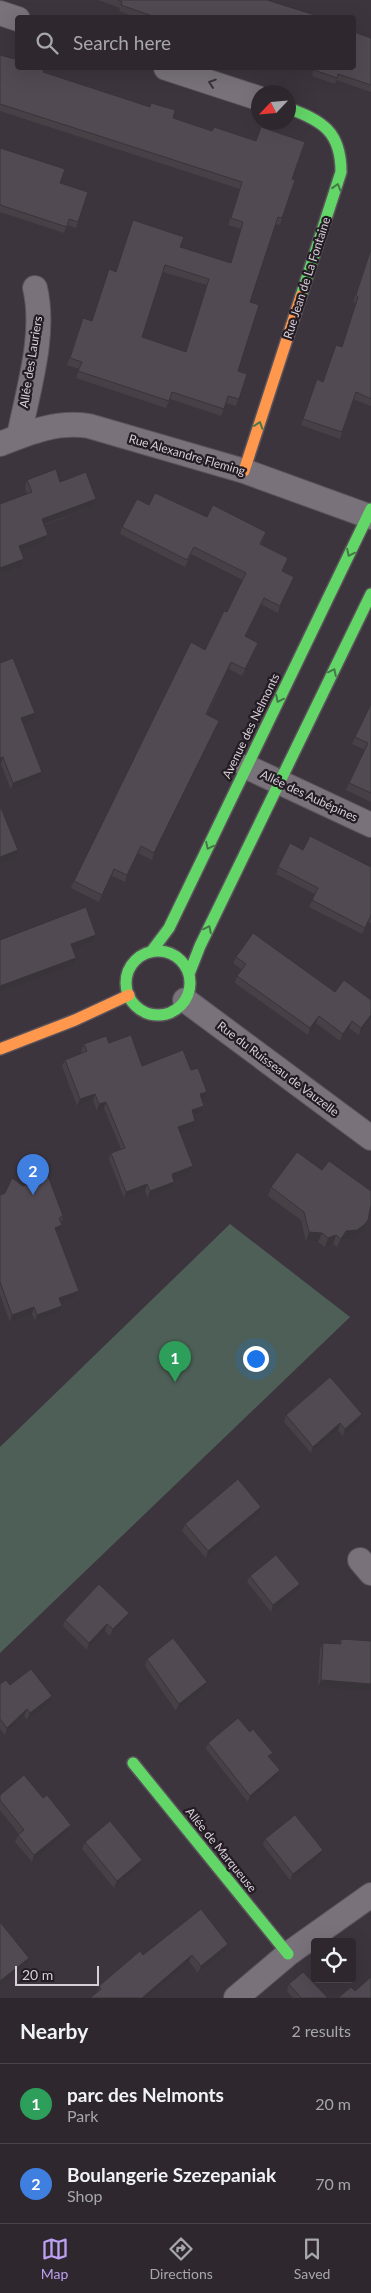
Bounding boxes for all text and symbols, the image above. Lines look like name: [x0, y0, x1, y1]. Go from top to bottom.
search box: [15, 15, 356, 70]
icon: search: [33, 29, 61, 57]
text: Search here: [73, 31, 171, 54]
one-way arrow: [209, 79, 217, 89]
north arrow: [251, 85, 296, 130]
one-way arrow: [331, 183, 341, 192]
street label: Rue Jean de La Fontaine: [280, 215, 333, 341]
street label: Allée des Lauriers: [16, 315, 45, 409]
one-way arrow: [253, 421, 263, 429]
street label: Rue Alexandre Fleming: [127, 431, 247, 478]
one-way arrow: [346, 548, 356, 557]
one-way arrow: [327, 669, 337, 678]
street label: Avenue des Nelmonts: [219, 671, 283, 781]
one-way arrow: [275, 694, 285, 703]
street label: Allée des Aubépines: [258, 766, 360, 825]
one-way arrow: [204, 841, 215, 850]
one-way arrow: [202, 925, 212, 934]
street label: Rue du Ruisseau de Vauzelle: [215, 1018, 342, 1119]
pin: 2: [17, 1154, 49, 1195]
pin: 1: [159, 1341, 191, 1382]
your location: [243, 1346, 269, 1372]
street label: Allée de Marqueuse: [183, 1804, 260, 1895]
map controls: [311, 1938, 356, 1983]
button: locate: [311, 1938, 356, 1983]
scale bar: [15, 1963, 99, 1986]
text: 20 m: [22, 1966, 53, 1983]
text: Nearby: [20, 2018, 88, 2043]
text: 2 results: [291, 2021, 351, 2040]
text: parc des Nelmonts: [67, 2083, 224, 2106]
text: 1: [31, 2094, 41, 2113]
text: 20 m: [315, 2094, 351, 2113]
text: Park: [67, 2106, 98, 2125]
text: Boulangerie Szezepaniak: [67, 2163, 276, 2186]
text: 2: [31, 2174, 41, 2193]
text: 70 m: [315, 2174, 351, 2193]
text: Shop: [67, 2186, 103, 2205]
tab: Map: [41, 2235, 69, 2282]
tab: Directions: [150, 2235, 213, 2282]
tab: Saved: [294, 2235, 330, 2282]

